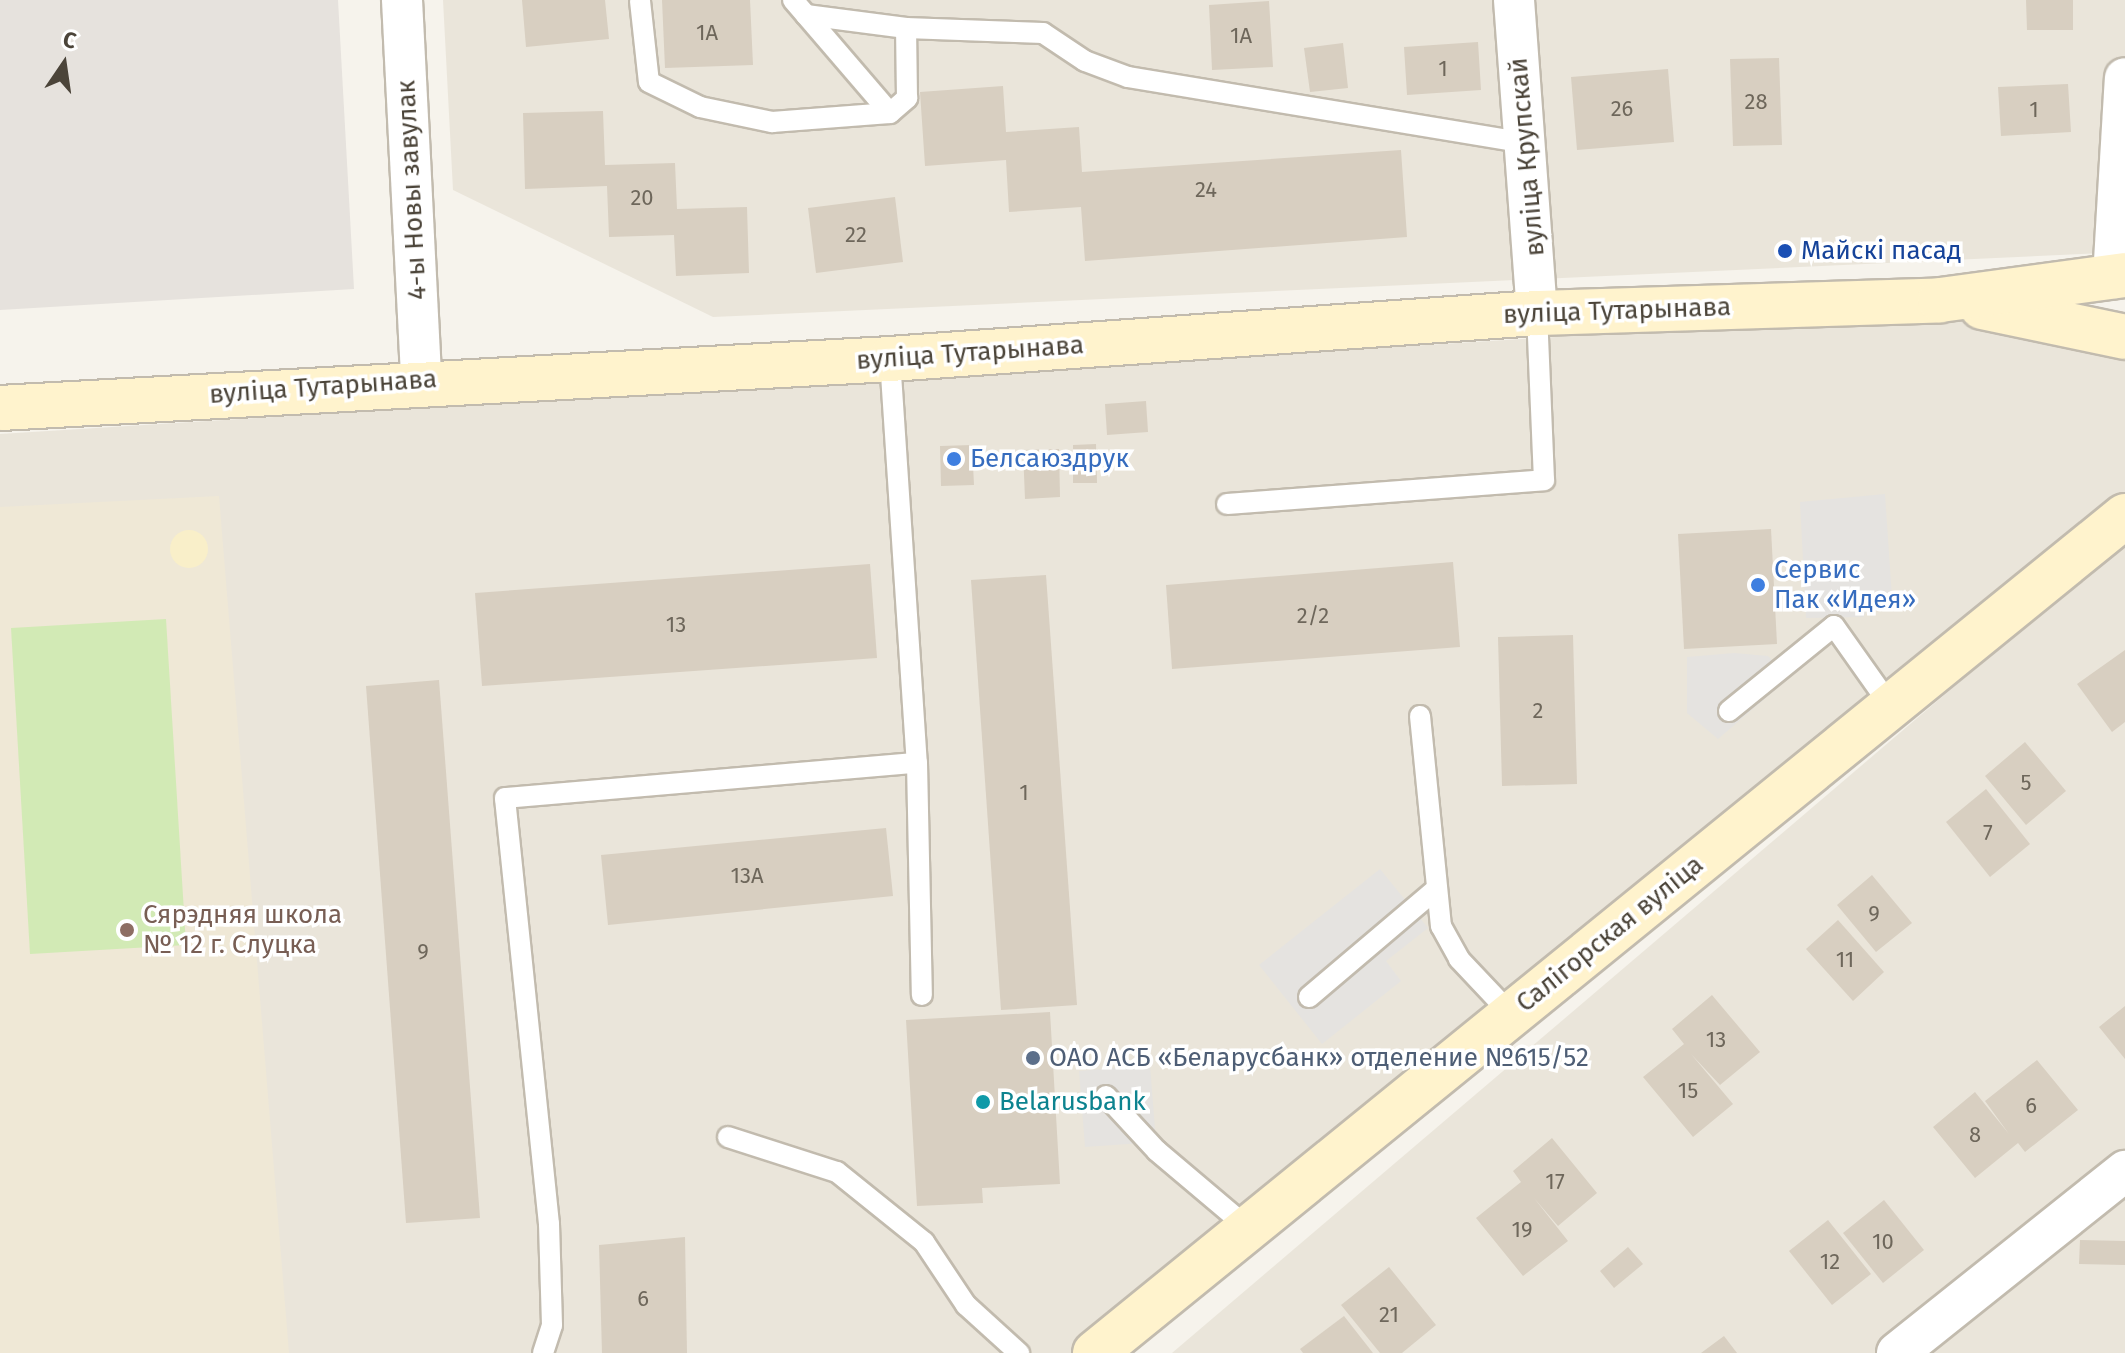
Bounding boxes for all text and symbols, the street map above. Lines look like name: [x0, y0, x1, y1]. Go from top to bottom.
house number: 1А: [696, 20, 718, 46]
house number: 1А: [1230, 23, 1252, 49]
north arrow: [24, 24, 104, 104]
text: С: [60, 26, 79, 55]
house number: 1: [1438, 56, 1448, 82]
street label: вуліца Крупскай: [1503, 56, 1551, 258]
street label: 4-ы Новы завулак: [391, 79, 433, 301]
house number: 28: [1744, 89, 1768, 115]
house number: 26: [1611, 96, 1633, 122]
house number: 1: [2029, 97, 2039, 123]
house number: 24: [1195, 177, 1217, 203]
house number: 20: [630, 185, 654, 211]
house number: 22: [845, 222, 867, 248]
place label: Майскі пасад: [1801, 235, 1961, 267]
marker: Майскі пасад: [1776, 242, 1794, 260]
street label: вуліца Тутарынава: [1503, 291, 1731, 331]
street label: вуліца Тутарынава: [855, 329, 1085, 377]
street label: вуліца Тутарынава: [208, 363, 438, 411]
place label: Белсаюздрук: [970, 443, 1129, 475]
marker: Белсаюздрук: [945, 450, 963, 468]
place label: Сервис Пак «Идея»: [1774, 554, 1916, 616]
marker: Сервис Пак «Идея»: [1749, 576, 1767, 594]
house number: 2/2: [1297, 603, 1329, 629]
house number: 13: [666, 612, 686, 638]
house number: 2: [1533, 698, 1543, 724]
house number: 5: [2020, 770, 2032, 796]
house number: 1: [1019, 780, 1029, 806]
house number: 7: [1983, 820, 1993, 846]
street label: Салігорская вуліца: [1510, 849, 1710, 1019]
house number: 13А: [730, 863, 764, 889]
place label: Сярэдняя школа № 12 г. Слуцка: [143, 899, 342, 960]
house number: 9: [1868, 901, 1880, 927]
marker: Сярэдняя школа № 12 г. Слуцка: [118, 921, 136, 939]
house number: 9: [417, 939, 429, 965]
house number: 11: [1836, 947, 1854, 973]
house number: 13: [1706, 1027, 1726, 1053]
place label: ОАО АСБ «Беларусбанк» отделение №615/52: [1049, 1042, 1589, 1074]
marker: ОАО АСБ «Беларусбанк» отделение №615/52: [1024, 1049, 1042, 1067]
house number: 15: [1678, 1078, 1698, 1104]
place label: Belarusbank: [999, 1086, 1146, 1118]
marker: Belarusbank: [974, 1093, 992, 1111]
house number: 6: [2025, 1093, 2037, 1119]
house number: 8: [1969, 1122, 1981, 1148]
house number: 17: [1545, 1169, 1565, 1195]
house number: 19: [1511, 1217, 1533, 1243]
house number: 10: [1872, 1229, 1894, 1255]
house number: 12: [1820, 1249, 1840, 1275]
house number: 6: [637, 1286, 649, 1312]
house number: 21: [1379, 1302, 1399, 1328]

